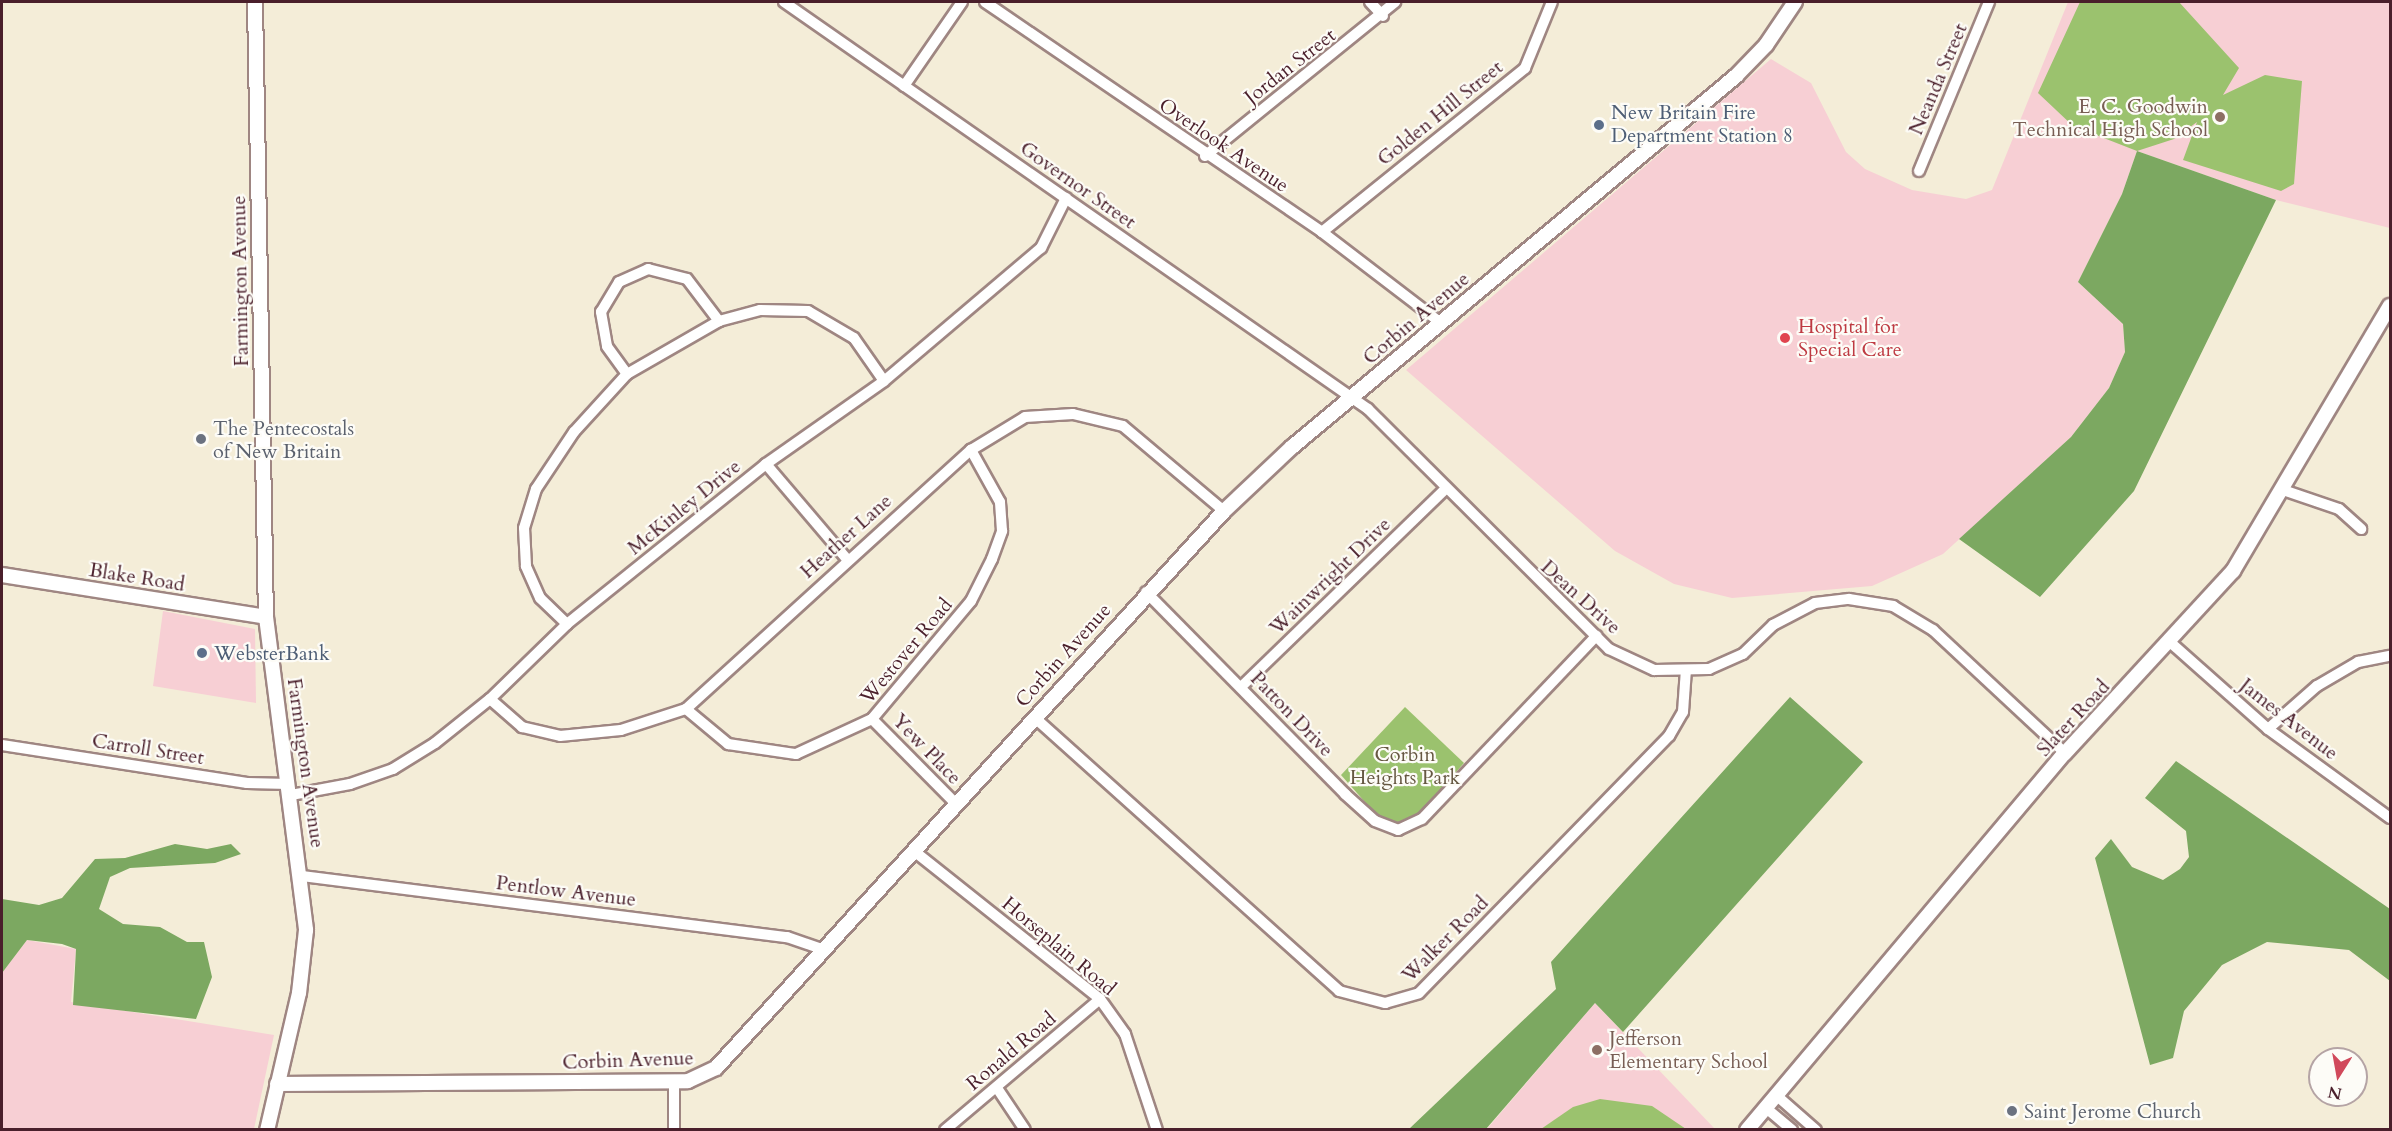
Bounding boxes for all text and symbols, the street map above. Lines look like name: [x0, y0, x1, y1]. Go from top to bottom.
street label: Neanda Street: [1904, 20, 1972, 138]
street label: Jordan Street: [1240, 23, 1340, 109]
street label: Golden Hill Street: [1373, 55, 1507, 171]
street label: Overlook Avenue: [1155, 93, 1293, 197]
place label: E. C. Goodwin Technical High School: [2012, 94, 2208, 141]
place label: New Britain Fire Department Station 8: [1611, 101, 1793, 148]
marker: E. C. Goodwin Technical High School: [2213, 110, 2227, 124]
marker: New Britain Fire Department Station 8: [1592, 118, 1606, 132]
street label: Governor Street: [1015, 136, 1141, 234]
street label: Farmington Avenue: [227, 195, 253, 367]
street label: Corbin Avenue: [1358, 267, 1474, 369]
place label: Hospital for Special Care: [1798, 314, 1902, 361]
marker: Hospital for Special Care: [1776, 329, 1794, 347]
place label: The Pentecostals of New Britain: [213, 416, 354, 463]
marker: The Pentecostals of New Britain: [194, 432, 208, 446]
street label: McKinley Drive: [623, 454, 745, 560]
street label: Heather Lane: [795, 489, 897, 583]
street label: Wainwright Drive: [1265, 512, 1395, 640]
street label: Dean Drive: [1536, 555, 1626, 639]
street label: Blake Road: [87, 558, 187, 596]
street label: Westover Road: [855, 593, 957, 709]
street label: Corbin Avenue: [1010, 598, 1116, 712]
place label: WebsterBank: [214, 641, 330, 665]
marker: WebsterBank: [195, 646, 209, 660]
street label: Patton Drive: [1246, 666, 1338, 762]
street label: James Avenue: [2235, 673, 2343, 765]
street label: Slater Road: [2032, 675, 2114, 761]
street label: Farmington Avenue: [282, 677, 330, 849]
street label: Yew Place: [887, 709, 967, 789]
street label: Carroll Street: [90, 728, 206, 770]
park label: Corbin Heights Park: [1350, 743, 1460, 790]
street label: Pentlow Avenue: [495, 871, 637, 911]
street label: Horseplain Road: [997, 891, 1121, 1001]
street label: Walker Road: [1397, 891, 1493, 987]
street label: Ronald Road: [961, 1007, 1061, 1095]
place label: Jefferson Elementary School: [1609, 1026, 1768, 1073]
marker: Jefferson Elementary School: [1590, 1043, 1604, 1057]
street label: Corbin Avenue: [562, 1046, 694, 1074]
north arrow: [2308, 1047, 2368, 1107]
text: N: [2326, 1081, 2344, 1105]
place label: Saint Jerome Church: [2024, 1099, 2201, 1123]
marker: Saint Jerome Church: [2005, 1104, 2019, 1118]

